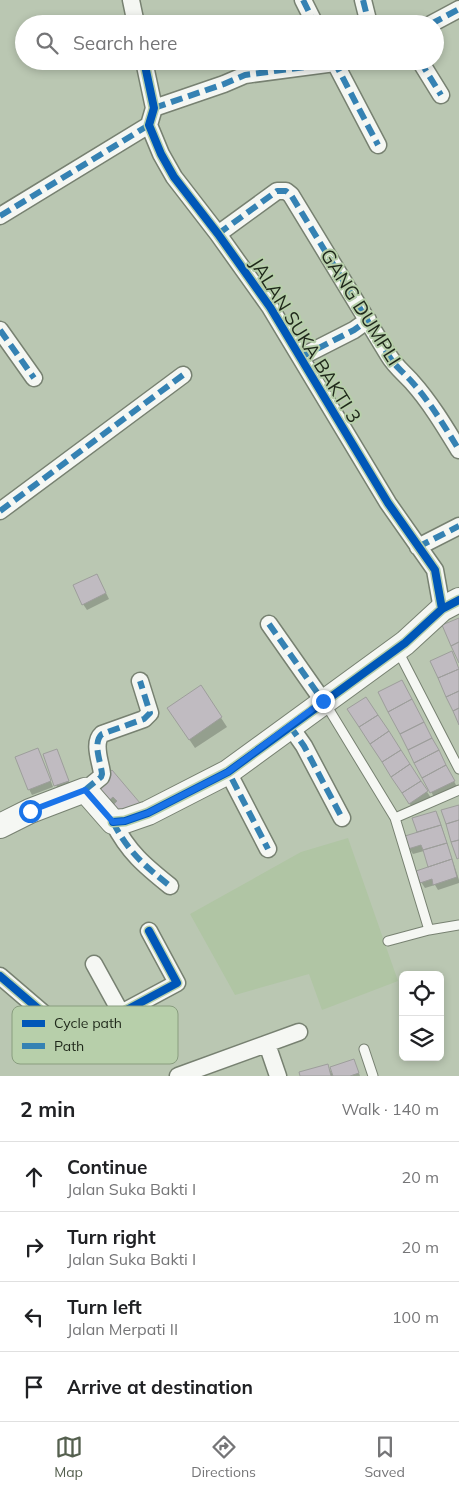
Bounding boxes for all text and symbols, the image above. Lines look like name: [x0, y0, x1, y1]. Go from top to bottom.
search box: [15, 15, 444, 70]
icon: search: [33, 29, 61, 57]
text: Search here: [73, 31, 177, 55]
street label: GANG DUMPLI: [316, 244, 406, 370]
street label: JALAN SUKA BAKTI 3: [245, 253, 367, 427]
route end: [312, 690, 335, 713]
route start: [19, 800, 42, 823]
map controls: [399, 971, 444, 1061]
button: locate: [399, 971, 444, 1016]
legend: [12, 1006, 178, 1064]
text: Cycle path: [54, 1014, 122, 1032]
button: layers: [399, 1016, 444, 1061]
text: Path: [54, 1037, 84, 1055]
text: 2 min: [20, 1096, 75, 1122]
text: Walk · 140 m: [341, 1099, 439, 1119]
text: Continue: [67, 1155, 147, 1179]
icon: ahead: [20, 1163, 48, 1191]
text: 20 m: [402, 1167, 439, 1187]
text: Jalan Suka Bakti I: [67, 1179, 196, 1199]
text: Turn right: [67, 1225, 156, 1249]
icon: right: [20, 1233, 48, 1261]
text: 20 m: [402, 1237, 439, 1257]
text: Jalan Suka Bakti I: [67, 1249, 196, 1269]
text: Turn left: [67, 1295, 142, 1319]
icon: left: [20, 1303, 48, 1331]
text: 100 m: [392, 1307, 439, 1327]
text: Jalan Merpati II: [67, 1319, 178, 1339]
icon: arrive: [20, 1373, 48, 1401]
text: Arrive at destination: [67, 1375, 253, 1399]
tab: Map: [54, 1433, 83, 1481]
tab: Directions: [191, 1433, 256, 1481]
tab: Saved: [364, 1433, 405, 1481]

